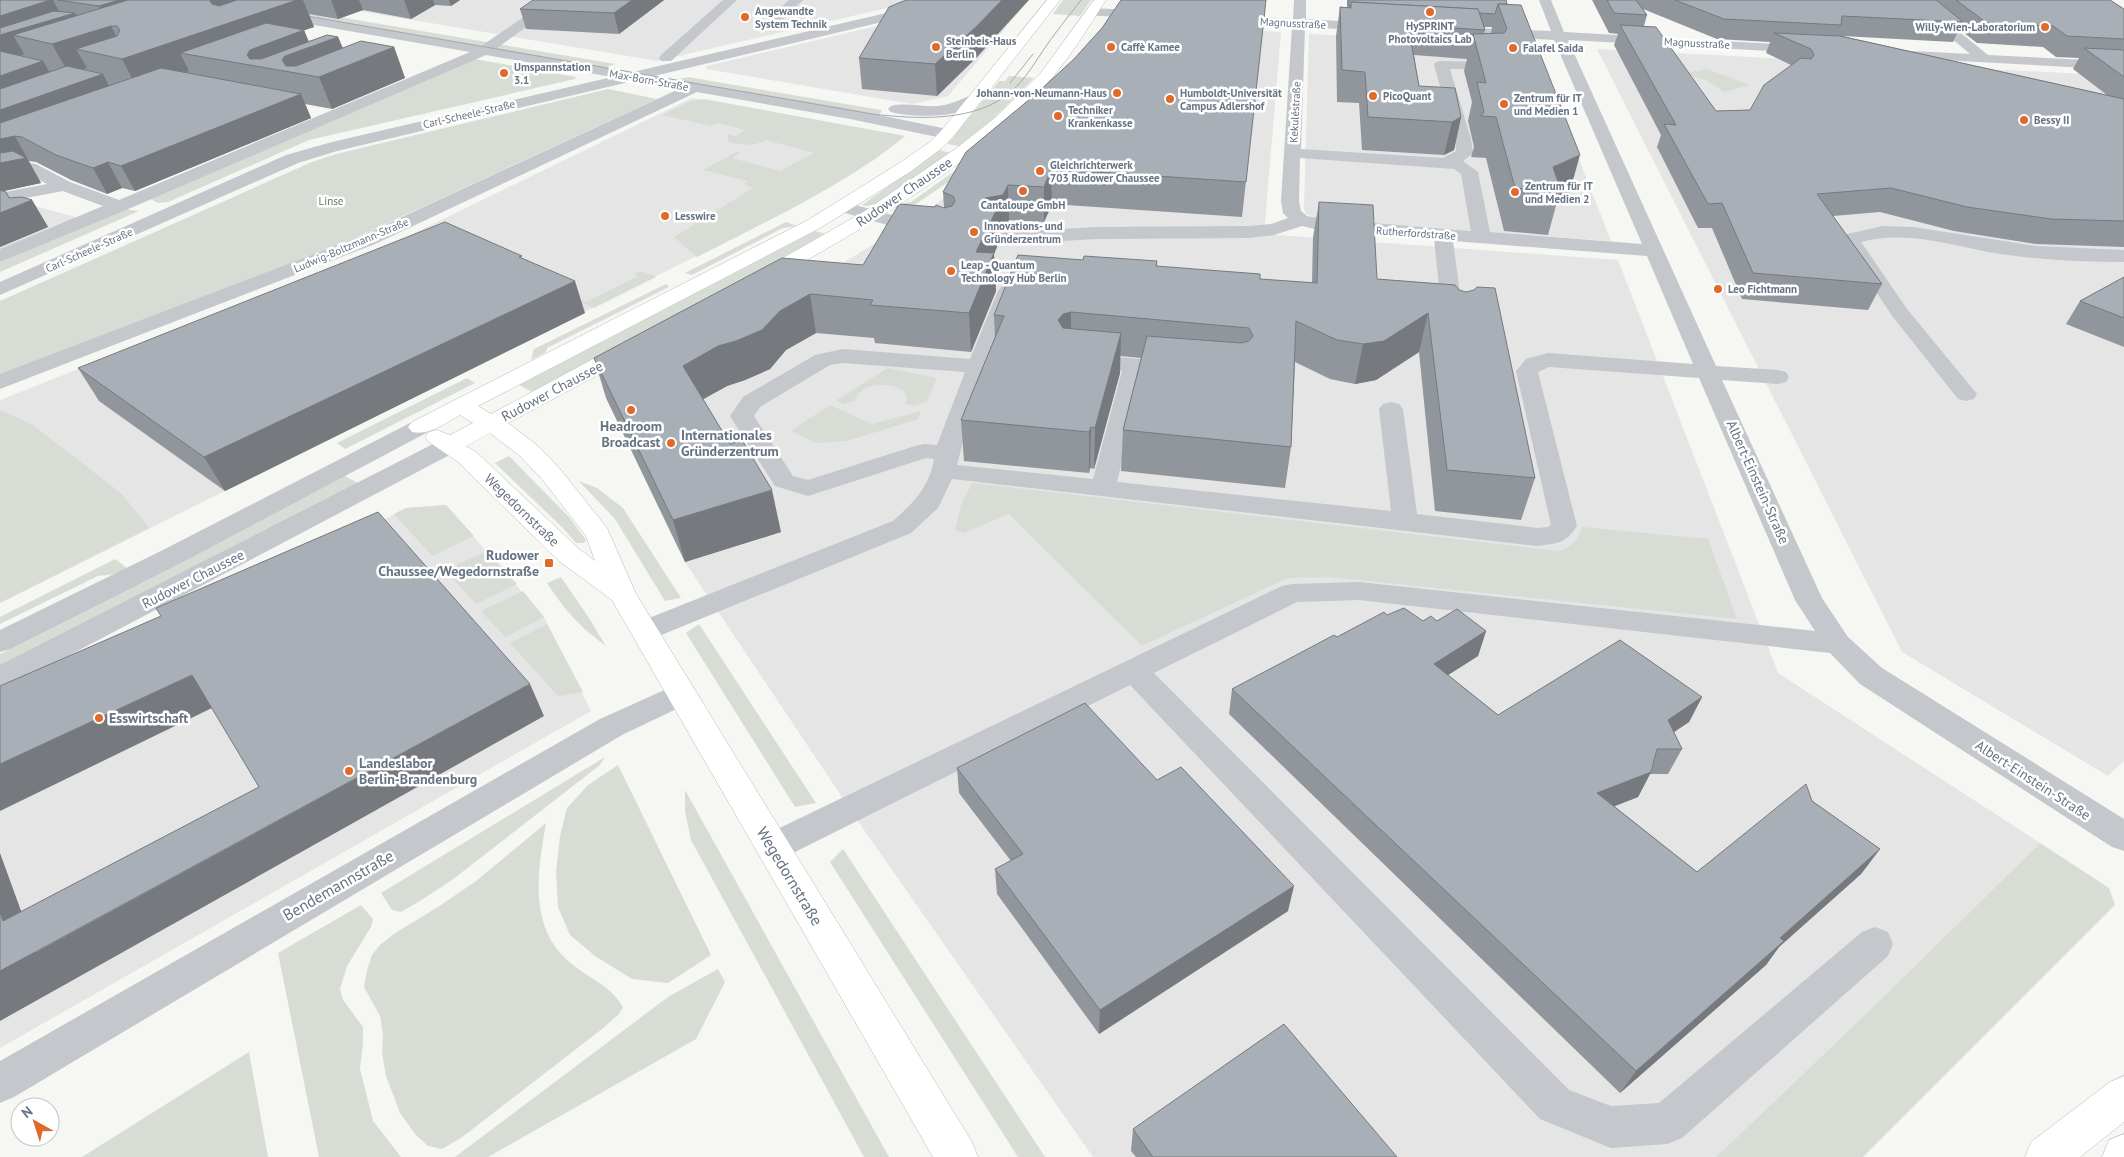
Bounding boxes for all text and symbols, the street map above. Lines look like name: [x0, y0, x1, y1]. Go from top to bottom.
place label: Angewandte System Technik: [755, 4, 827, 31]
marker: HySPRINT Photovoltaics Lab: [1424, 6, 1436, 18]
marker: Angewandte System Technik: [739, 11, 751, 23]
street label: Magnusstraße: [1260, 14, 1327, 32]
place label: HySPRINT Photovoltaics Lab: [1388, 19, 1472, 46]
place label: Willy-Wien-Laboratorium: [1916, 20, 2035, 34]
marker: Willy-Wien-Laboratorium: [2039, 21, 2051, 33]
place label: Steinbeis-Haus Berlin: [946, 34, 1017, 61]
street label: Magnusstraße: [1664, 34, 1731, 52]
place label: Caffè Kamee: [1121, 40, 1180, 54]
marker: Steinbeis-Haus Berlin: [930, 41, 942, 53]
marker: Caffè Kamee: [1105, 41, 1117, 53]
place label: Falafel Saida: [1523, 41, 1583, 55]
marker: Falafel Saida: [1507, 42, 1519, 54]
place label: Umspannstation 3.1: [514, 60, 590, 87]
street label: Max-Born-Straße: [608, 66, 690, 94]
marker: Umspannstation 3.1: [498, 67, 510, 79]
street label: Kekuléstraße: [1286, 81, 1304, 143]
place label: Johann-von-Neumann-Haus: [976, 86, 1107, 100]
place label: Humboldt-Universität Campus Adlershof: [1180, 86, 1282, 113]
marker: Johann-von-Neumann-Haus: [1111, 87, 1123, 99]
place label: PicoQuant: [1383, 89, 1431, 103]
marker: PicoQuant: [1367, 90, 1379, 102]
place label: Zentrum für IT und Medien 1: [1514, 91, 1583, 118]
marker: Humboldt-Universität Campus Adlershof: [1164, 93, 1176, 105]
street label: Carl-Scheele-Straße: [422, 97, 517, 131]
marker: Zentrum für IT und Medien 1: [1498, 98, 1510, 110]
place label: Techniker Krankenkasse: [1068, 103, 1133, 130]
marker: Techniker Krankenkasse: [1052, 110, 1064, 122]
place label: Bessy II: [2034, 113, 2069, 127]
marker: Bessy II: [2018, 114, 2030, 126]
street label: Rudower Chaussee: [852, 153, 956, 231]
place label: Gleichrichterwerk 703 Rudower Chaussee: [1050, 158, 1160, 185]
marker: Gleichrichterwerk 703 Rudower Chaussee: [1034, 165, 1046, 177]
place label: Zentrum für IT und Medien 2: [1525, 179, 1594, 206]
marker: Cantaloupe GmbH: [1017, 185, 1029, 197]
marker: Zentrum für IT und Medien 2: [1509, 186, 1521, 198]
park label: Linse: [319, 194, 344, 208]
place label: Cantaloupe GmbH: [981, 198, 1065, 212]
place label: Lesswire: [675, 209, 716, 223]
marker: Lesswire: [659, 210, 671, 222]
street label: Ludwig-Boltzmann-Straße: [291, 214, 411, 276]
place label: Innovations- und Gründerzentrum: [984, 219, 1063, 246]
street label: Rutherfordstraße: [1376, 223, 1457, 243]
street label: Carl-Scheele-Straße: [43, 224, 135, 276]
marker: Innovations- und Gründerzentrum: [968, 226, 980, 238]
place label: Leap - Quantum Technology Hub Berlin: [961, 258, 1067, 285]
marker: Leap - Quantum Technology Hub Berlin: [945, 265, 957, 277]
place label: Leo Fichtmann: [1728, 282, 1797, 296]
marker: Leo Fichtmann: [1712, 283, 1724, 295]
street label: Rudower Chaussee: [498, 357, 606, 425]
marker: Headroom Broadcast: [625, 404, 637, 416]
place label: Headroom Broadcast: [600, 417, 662, 451]
street label: Albert-Einstein-Straße: [1723, 417, 1793, 547]
place label: Internationales Gründerzentrum: [681, 426, 779, 460]
marker: Internationales Gründerzentrum: [665, 437, 677, 449]
street label: Wegedornstraße: [481, 470, 563, 550]
street label: Rudower Chaussee: [139, 545, 247, 613]
place label: Rudower Chaussee/Wegedornstraße: [378, 546, 539, 580]
marker: Rudower Chaussee/Wegedornstraße: [543, 557, 555, 569]
place label: Esswirtschaft: [109, 709, 188, 727]
marker: Esswirtschaft: [93, 712, 105, 724]
street label: Albert-Einstein-Straße: [1972, 736, 2094, 824]
place label: Landeslabor Berlin-Brandenburg: [359, 754, 477, 788]
marker: Landeslabor Berlin-Brandenburg: [343, 765, 355, 777]
street label: Wegedornstraße: [753, 823, 827, 929]
street label: Bendemannstraße: [279, 845, 397, 925]
north arrow: [10, 1097, 60, 1147]
text: N: [18, 1102, 36, 1122]

